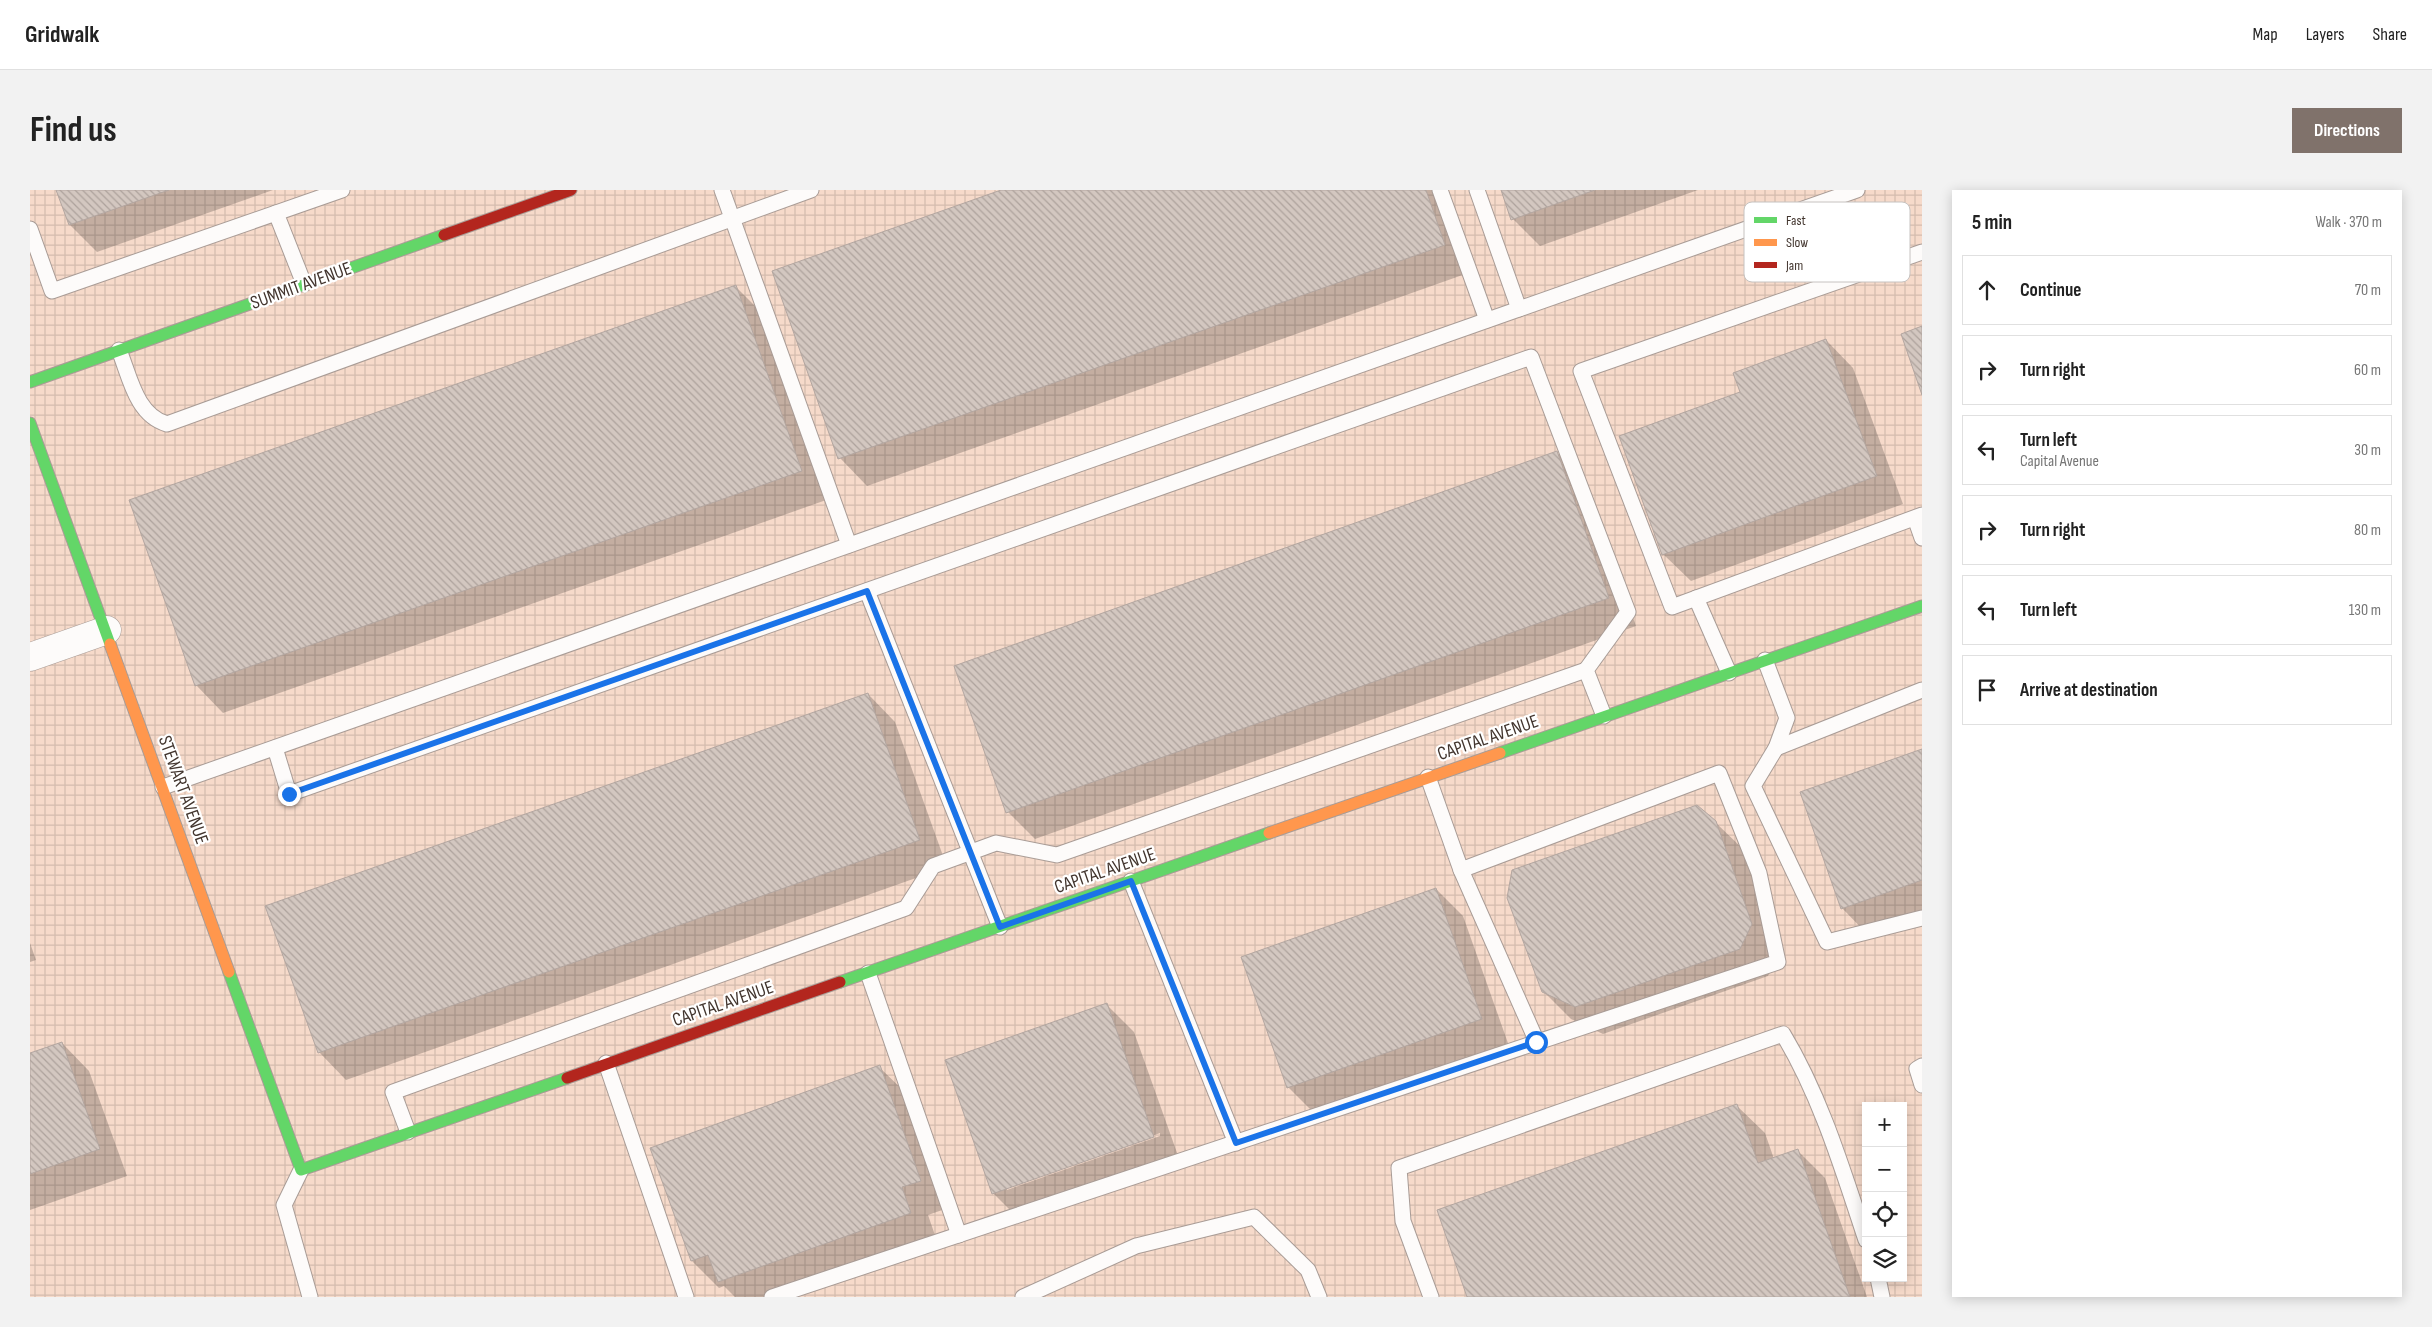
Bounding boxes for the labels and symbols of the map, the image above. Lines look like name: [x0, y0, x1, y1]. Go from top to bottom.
legend: [1744, 202, 1910, 282]
text: Fast: [1786, 212, 1806, 229]
text: Slow: [1786, 234, 1808, 251]
street label: SUMMIT AVENUE: [247, 257, 355, 315]
text: Jam: [1785, 257, 1803, 274]
street label: CAPITAL AVENUE: [1435, 710, 1541, 766]
street label: STEWART AVENUE: [153, 733, 213, 847]
route end: [278, 783, 301, 806]
street label: CAPITAL AVENUE: [1052, 843, 1158, 899]
street label: CAPITAL AVENUE: [670, 976, 776, 1032]
route start: [1525, 1031, 1548, 1054]

